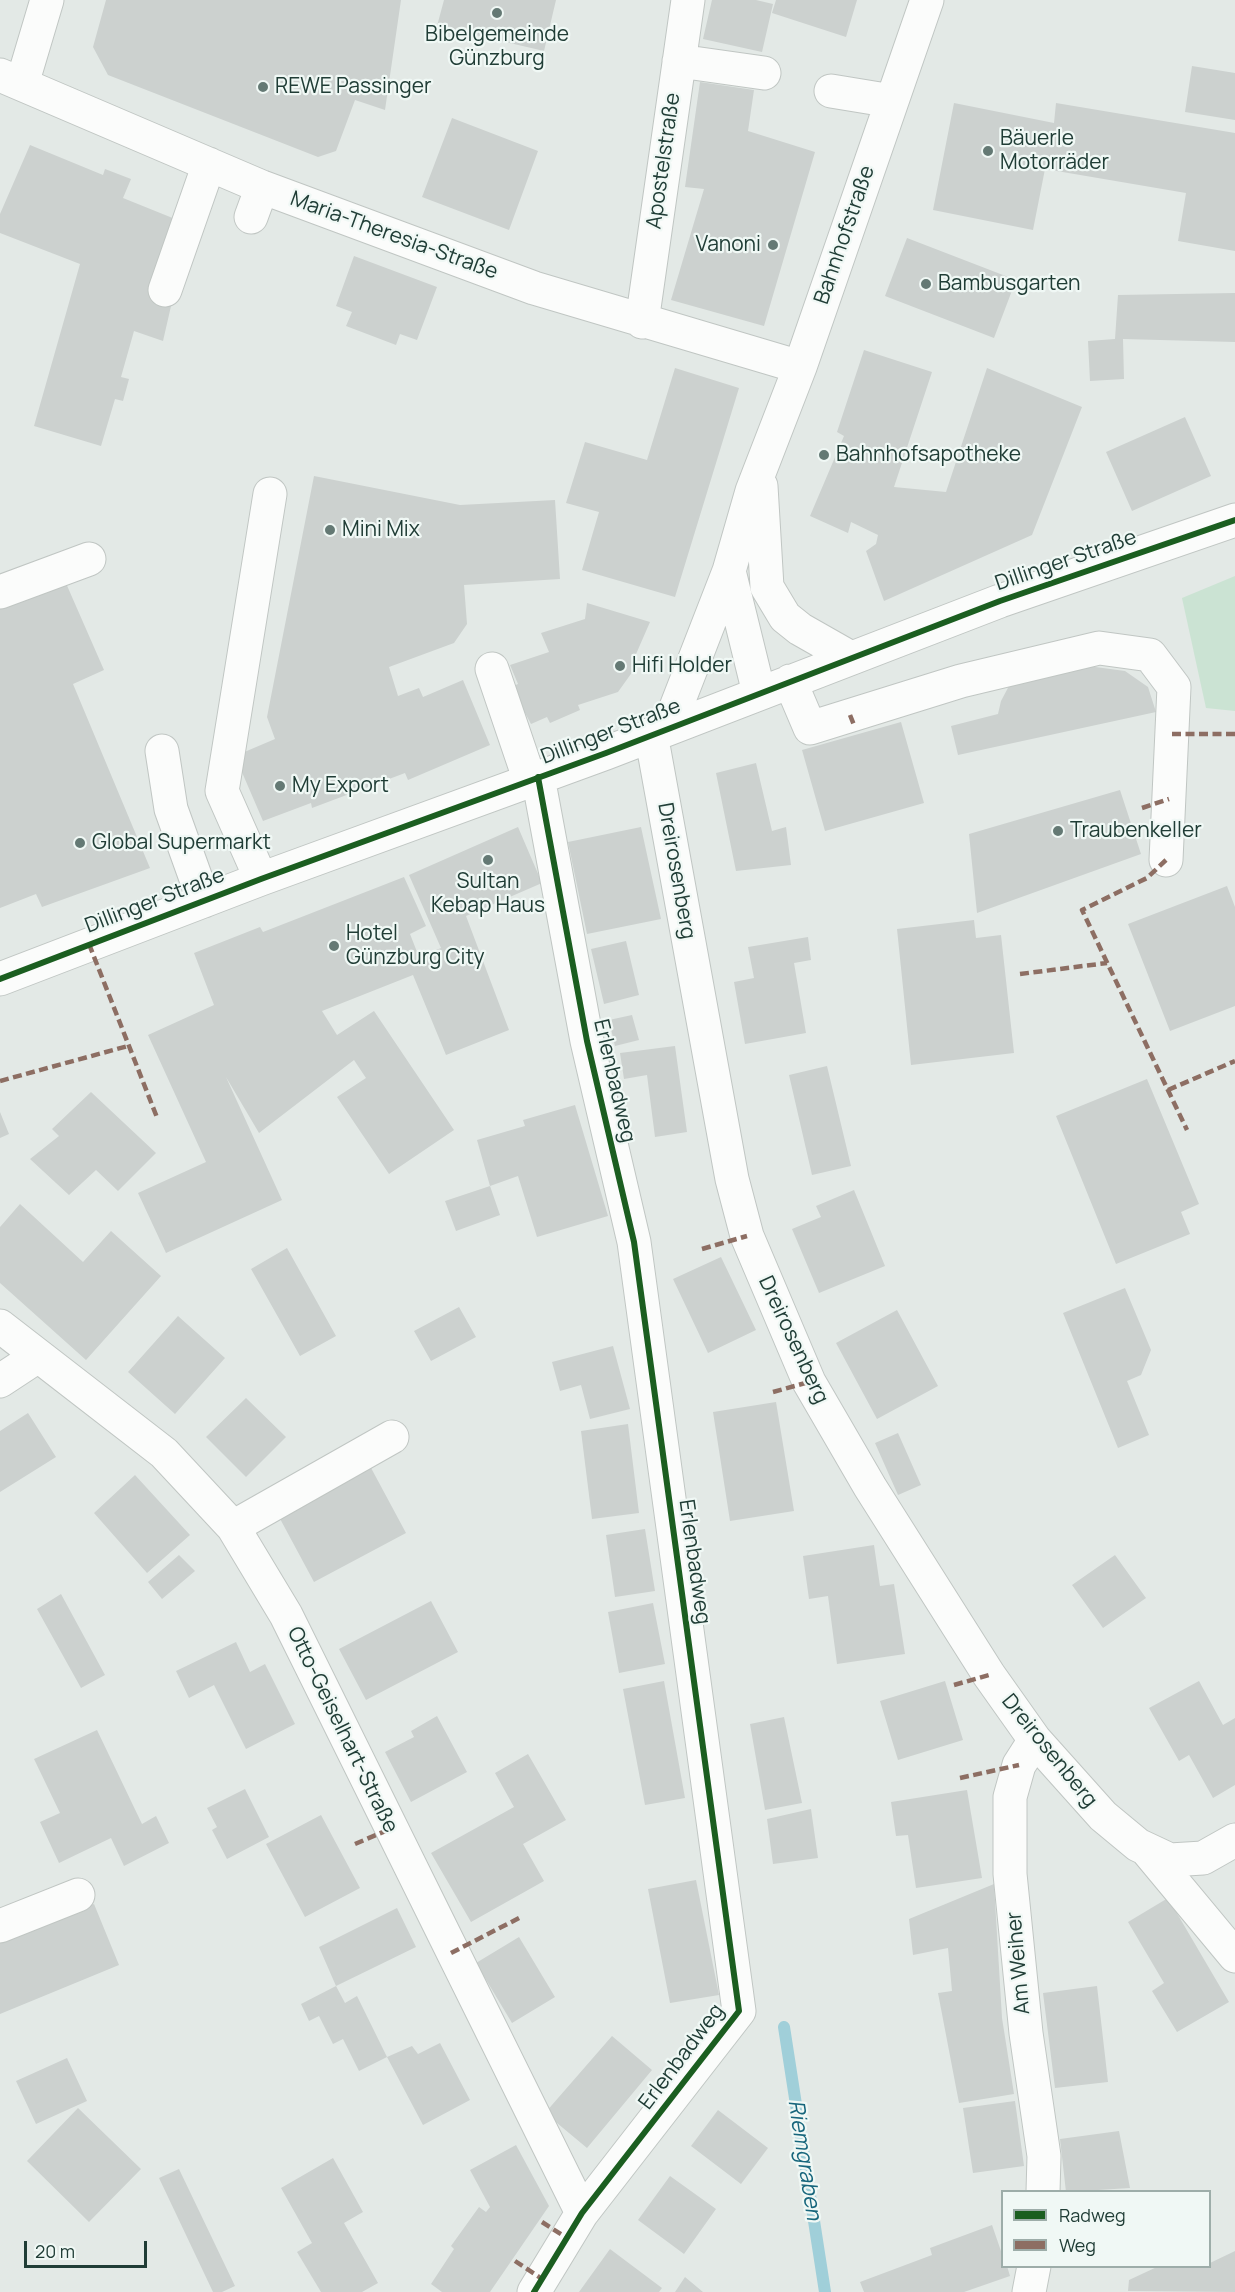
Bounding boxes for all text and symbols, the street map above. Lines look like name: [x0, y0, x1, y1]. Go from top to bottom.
marker: Bibelgemeinde Günzburg: [490, 6, 504, 20]
place label: Bibelgemeinde Günzburg: [425, 22, 569, 72]
place label: REWE Passinger: [275, 74, 432, 100]
marker: REWE Passinger: [256, 80, 270, 94]
street label: Apostelstraße: [642, 91, 686, 231]
place label: Bäuerle Motorräder: [1000, 126, 1109, 176]
marker: Bäuerle Motorräder: [981, 144, 995, 158]
street label: Bahnhofstraße: [809, 162, 881, 308]
street label: Maria-Theresia-Straße: [287, 187, 501, 285]
place label: Vanoni: [695, 232, 761, 258]
marker: Vanoni: [766, 238, 780, 252]
place label: Bambusgarten: [938, 271, 1080, 297]
marker: Bambusgarten: [919, 277, 933, 291]
place label: Bahnhofsapotheke: [836, 442, 1021, 468]
marker: Bahnhofsapotheke: [817, 448, 831, 462]
place label: Mini Mix: [342, 517, 420, 543]
marker: Mini Mix: [323, 523, 337, 537]
street label: Dillinger Straße: [992, 525, 1140, 597]
place label: Hifi Holder: [632, 653, 732, 679]
marker: Hifi Holder: [613, 659, 627, 673]
street label: Dillinger Straße: [538, 694, 684, 770]
place label: My Export: [292, 773, 389, 799]
marker: My Export: [273, 779, 287, 793]
street label: Dreirosenberg: [652, 801, 700, 941]
place label: Traubenkeller: [1070, 818, 1202, 844]
marker: Traubenkeller: [1051, 824, 1065, 838]
place label: Global Supermarkt: [92, 830, 271, 856]
marker: Global Supermarkt: [73, 836, 87, 850]
marker: Sultan Kebap Haus: [481, 853, 495, 867]
street label: Dillinger Straße: [82, 863, 228, 939]
place label: Sultan Kebap Haus: [431, 869, 545, 919]
place label: Hotel Günzburg City: [346, 921, 485, 971]
marker: Hotel Günzburg City: [327, 939, 341, 953]
street label: Erlenbadweg: [588, 1017, 640, 1145]
street label: Dreirosenberg: [752, 1272, 834, 1408]
street label: Erlenbadweg: [673, 1498, 715, 1626]
street label: Otto-Geiselhart-Straße: [281, 1623, 403, 1837]
street label: Dreirosenberg: [996, 1689, 1102, 1813]
street label: Am Weiher: [1002, 1911, 1036, 2015]
street label: Erlenbadweg: [634, 1999, 730, 2115]
water label: Riemgraben: [781, 2098, 827, 2222]
legend: [1001, 2190, 1211, 2268]
text: Radweg: [1059, 2203, 1126, 2227]
scale bar: [27, 2229, 150, 2267]
text: Weg: [1059, 2233, 1096, 2257]
text: 20 m: [35, 2239, 75, 2263]

